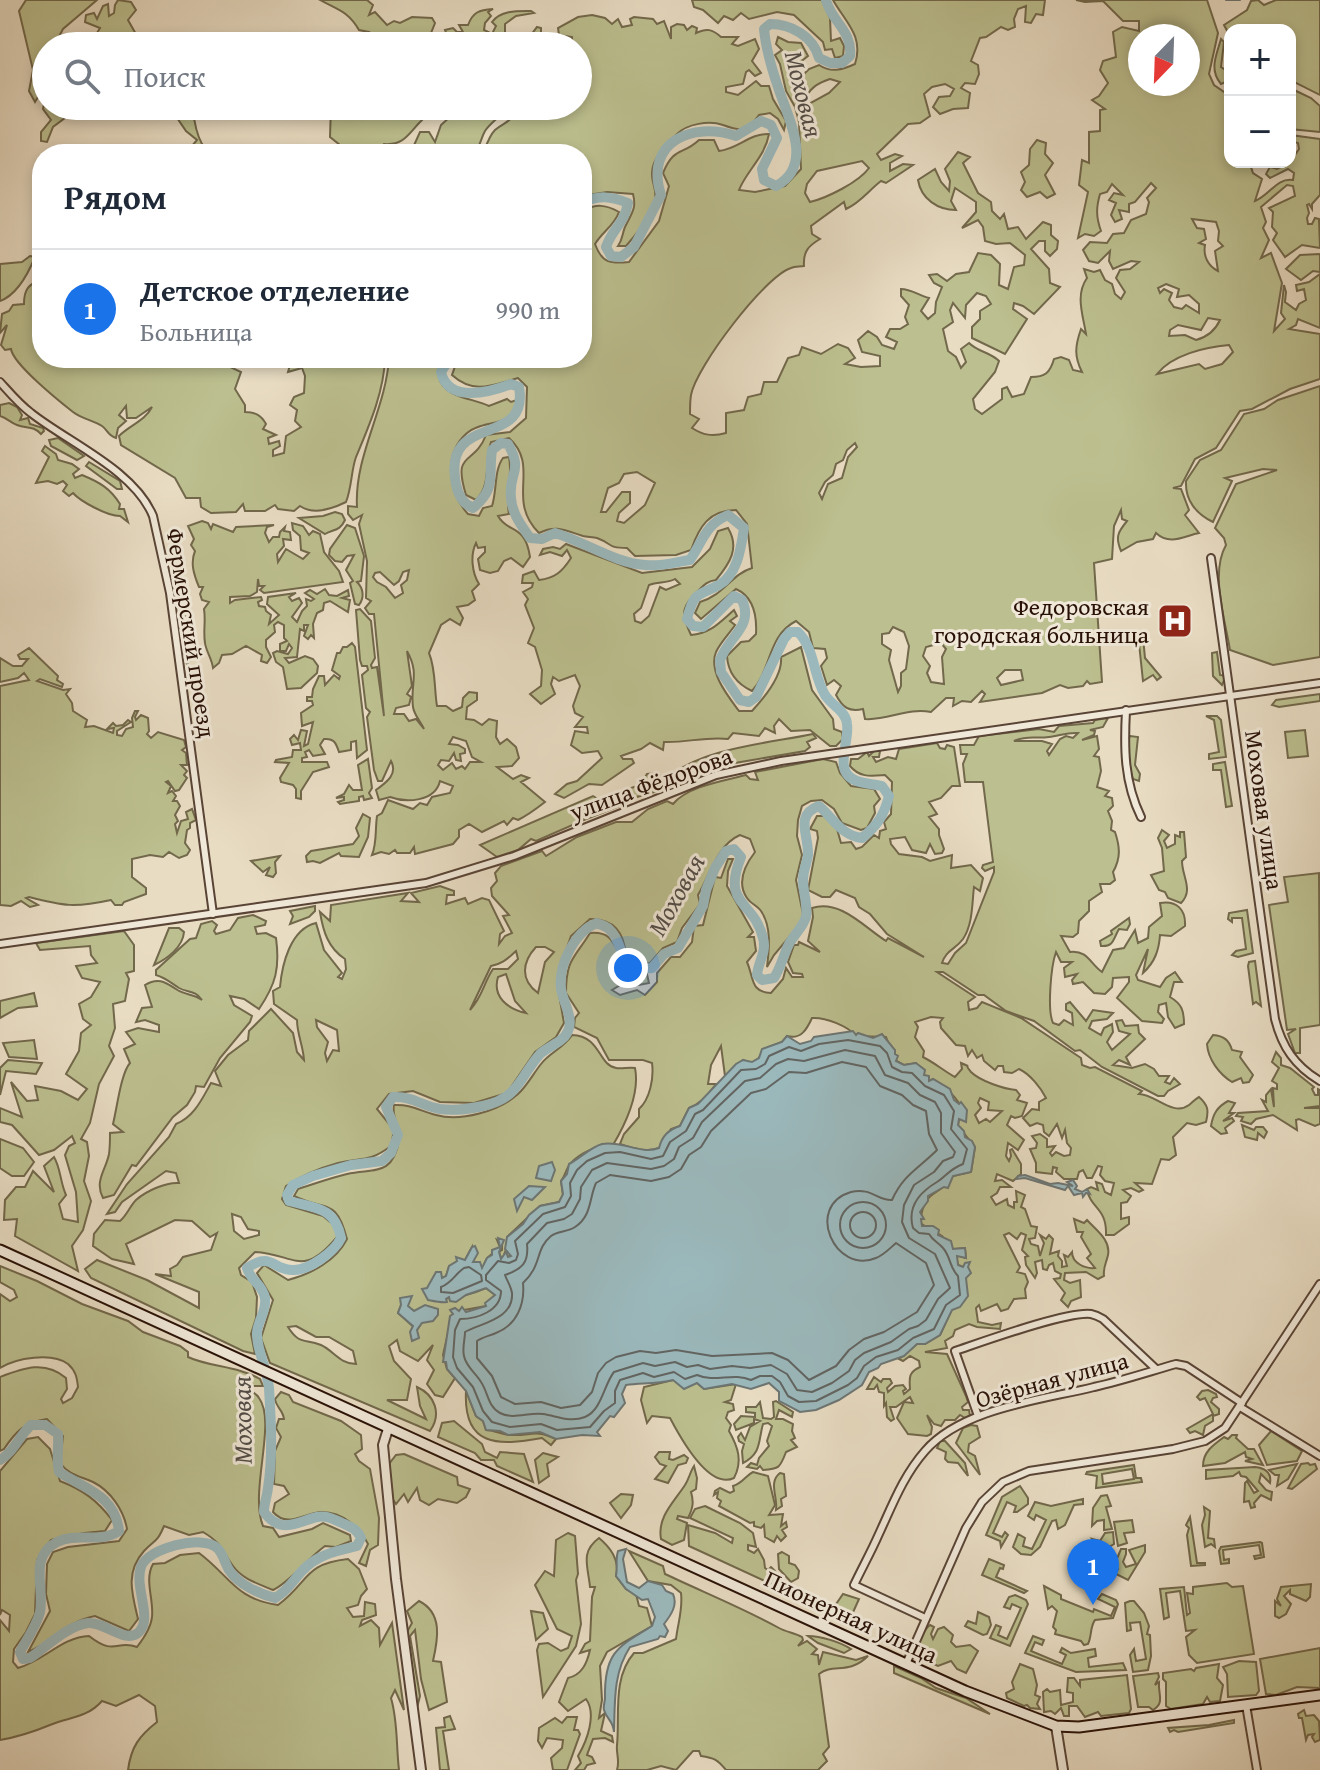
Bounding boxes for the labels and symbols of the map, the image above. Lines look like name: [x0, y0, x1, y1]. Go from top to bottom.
north arrow: [1128, 24, 1200, 96]
water label: Моховая: [775, 46, 834, 142]
street label: Фермерский проезд: [158, 526, 225, 740]
place label: Федоровская городская больница: [934, 589, 1150, 652]
hospital icon: Федоровская городская больница: [1156, 602, 1194, 640]
street label: Моховая улица: [1236, 728, 1293, 893]
street label: улица Фёдорова: [564, 738, 737, 829]
water label: Моховая: [637, 846, 714, 943]
your location: [608, 948, 648, 988]
street label: Озёрная улица: [972, 1342, 1133, 1417]
water label: Моховая: [221, 1375, 262, 1465]
pin: 1: [1067, 1539, 1119, 1605]
street label: Пионерная улица: [759, 1561, 944, 1672]

